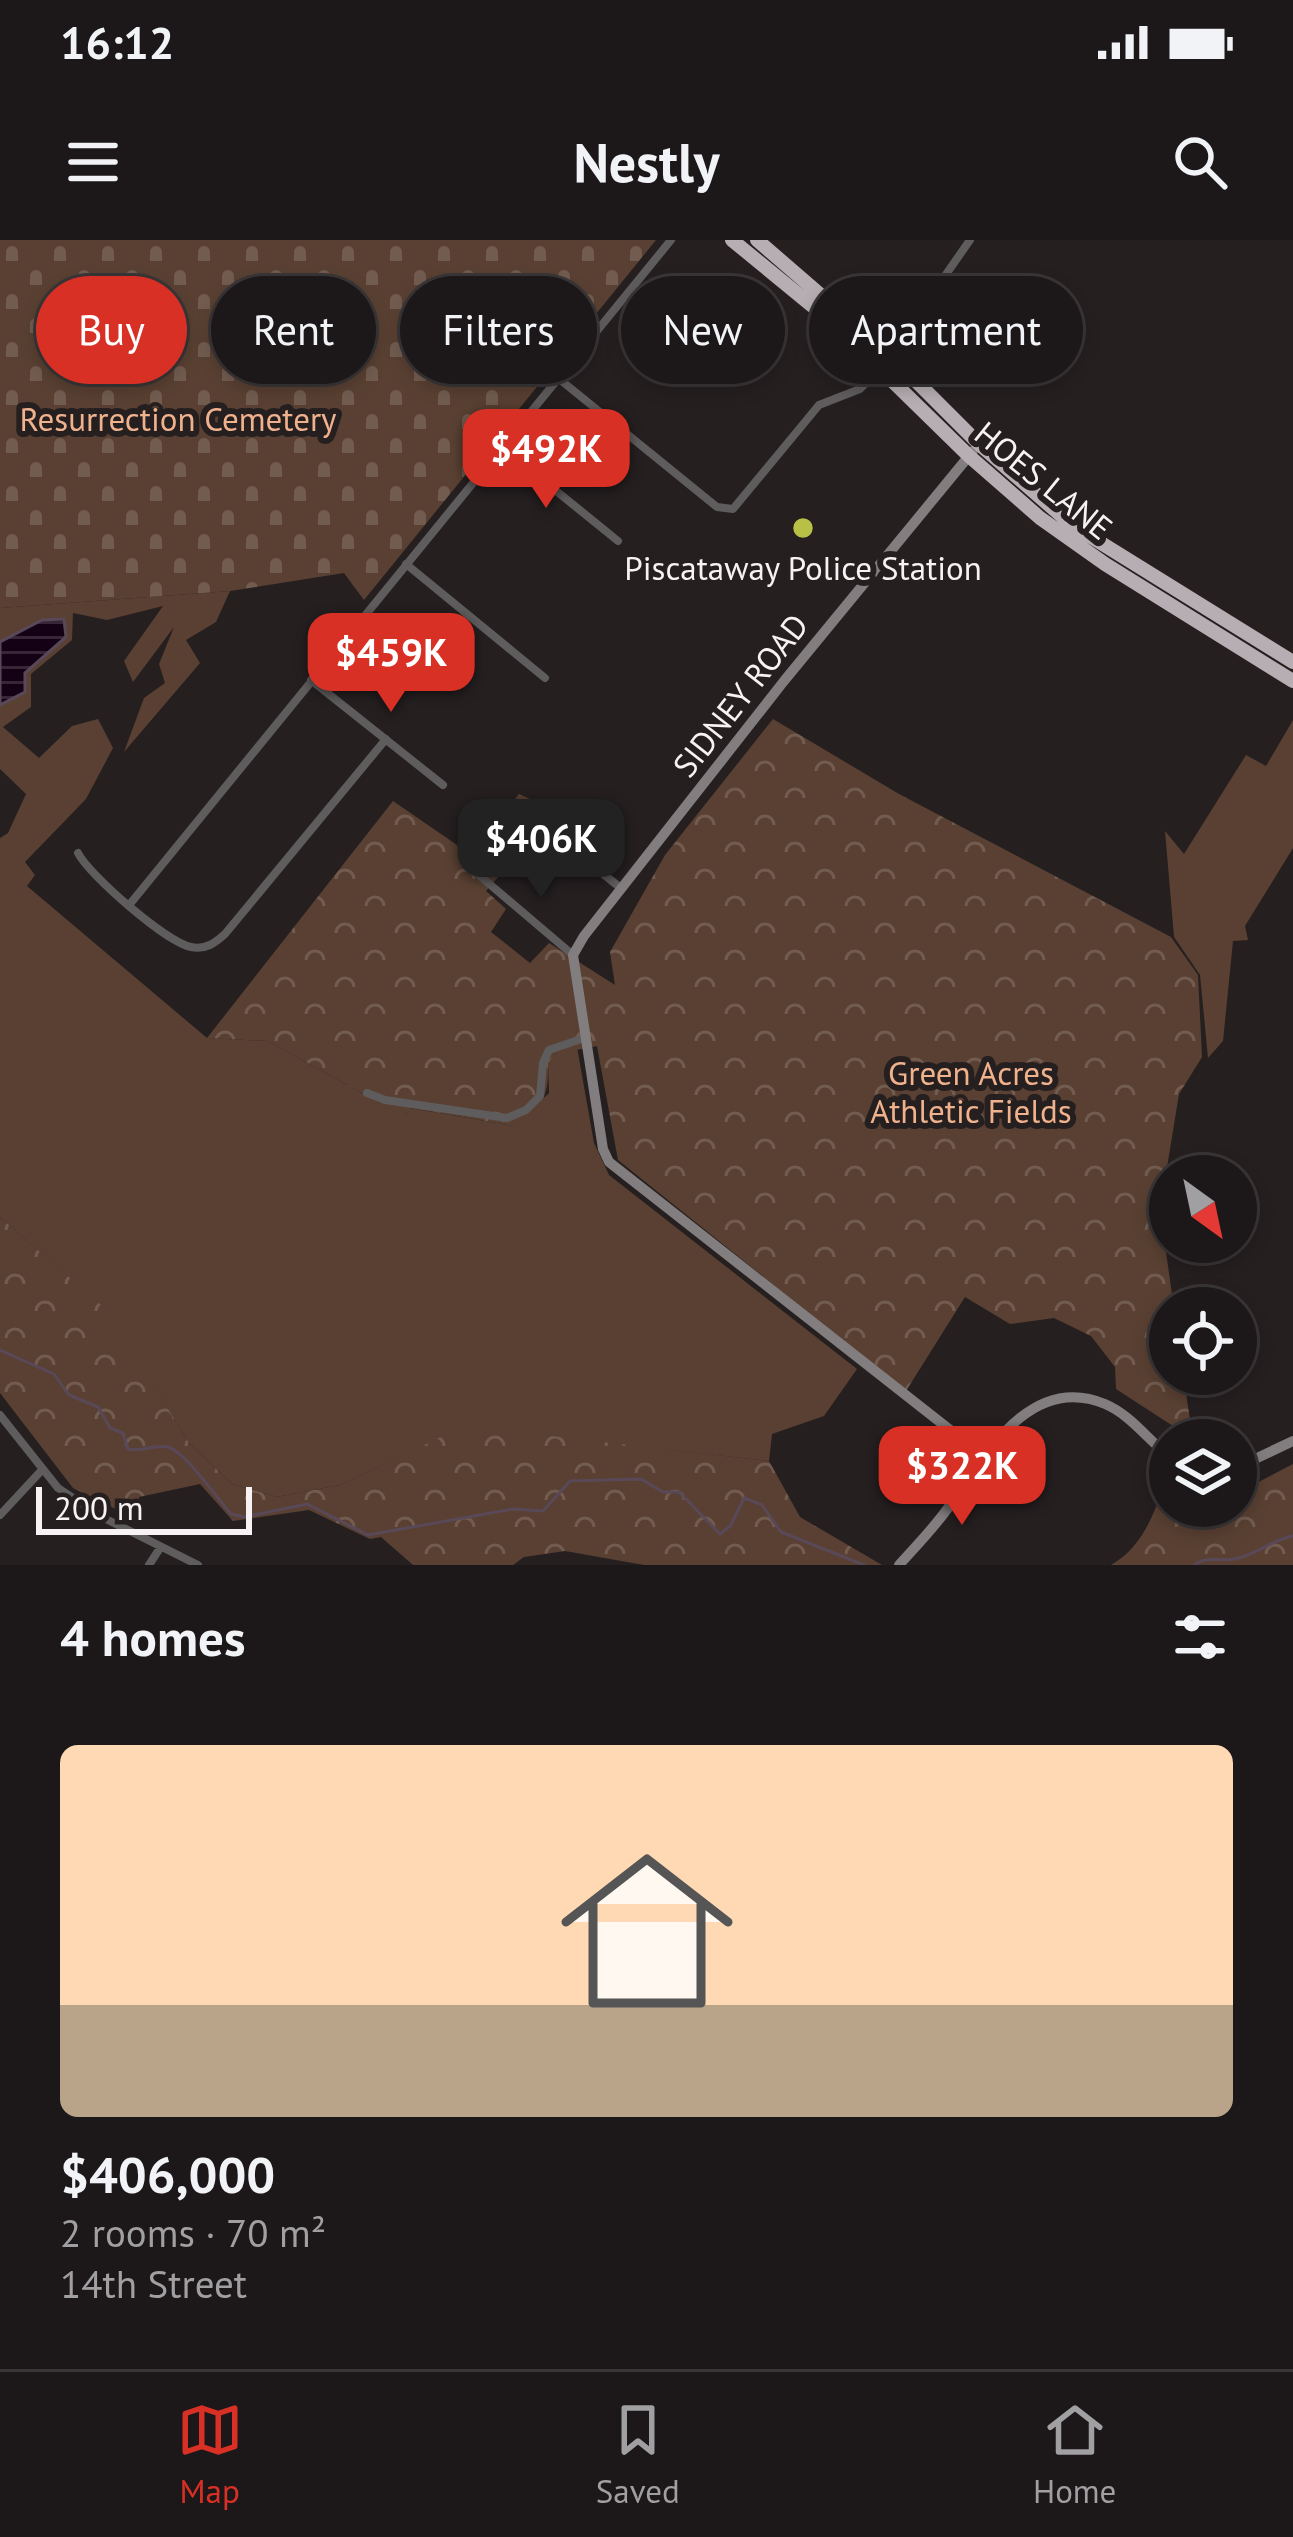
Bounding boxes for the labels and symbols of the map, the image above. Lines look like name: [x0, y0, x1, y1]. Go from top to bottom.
park label: Resurrection Cemetery: [20, 397, 337, 440]
pin: $492K: [462, 409, 630, 511]
street label: HOES LANE: [966, 411, 1122, 549]
marker: Piscataway Police Station: [790, 515, 816, 541]
place label: Piscataway Police Station: [624, 546, 982, 589]
street label: SIDNEY ROAD: [663, 605, 817, 785]
pin: $459K: [307, 613, 475, 715]
pin: $406K: [457, 799, 625, 901]
park label: Green Acres Athletic Fields: [870, 1051, 1072, 1132]
north arrow: [1149, 1155, 1257, 1263]
pin: $322K: [878, 1426, 1046, 1528]
scale bar: [36, 1481, 252, 1534]

